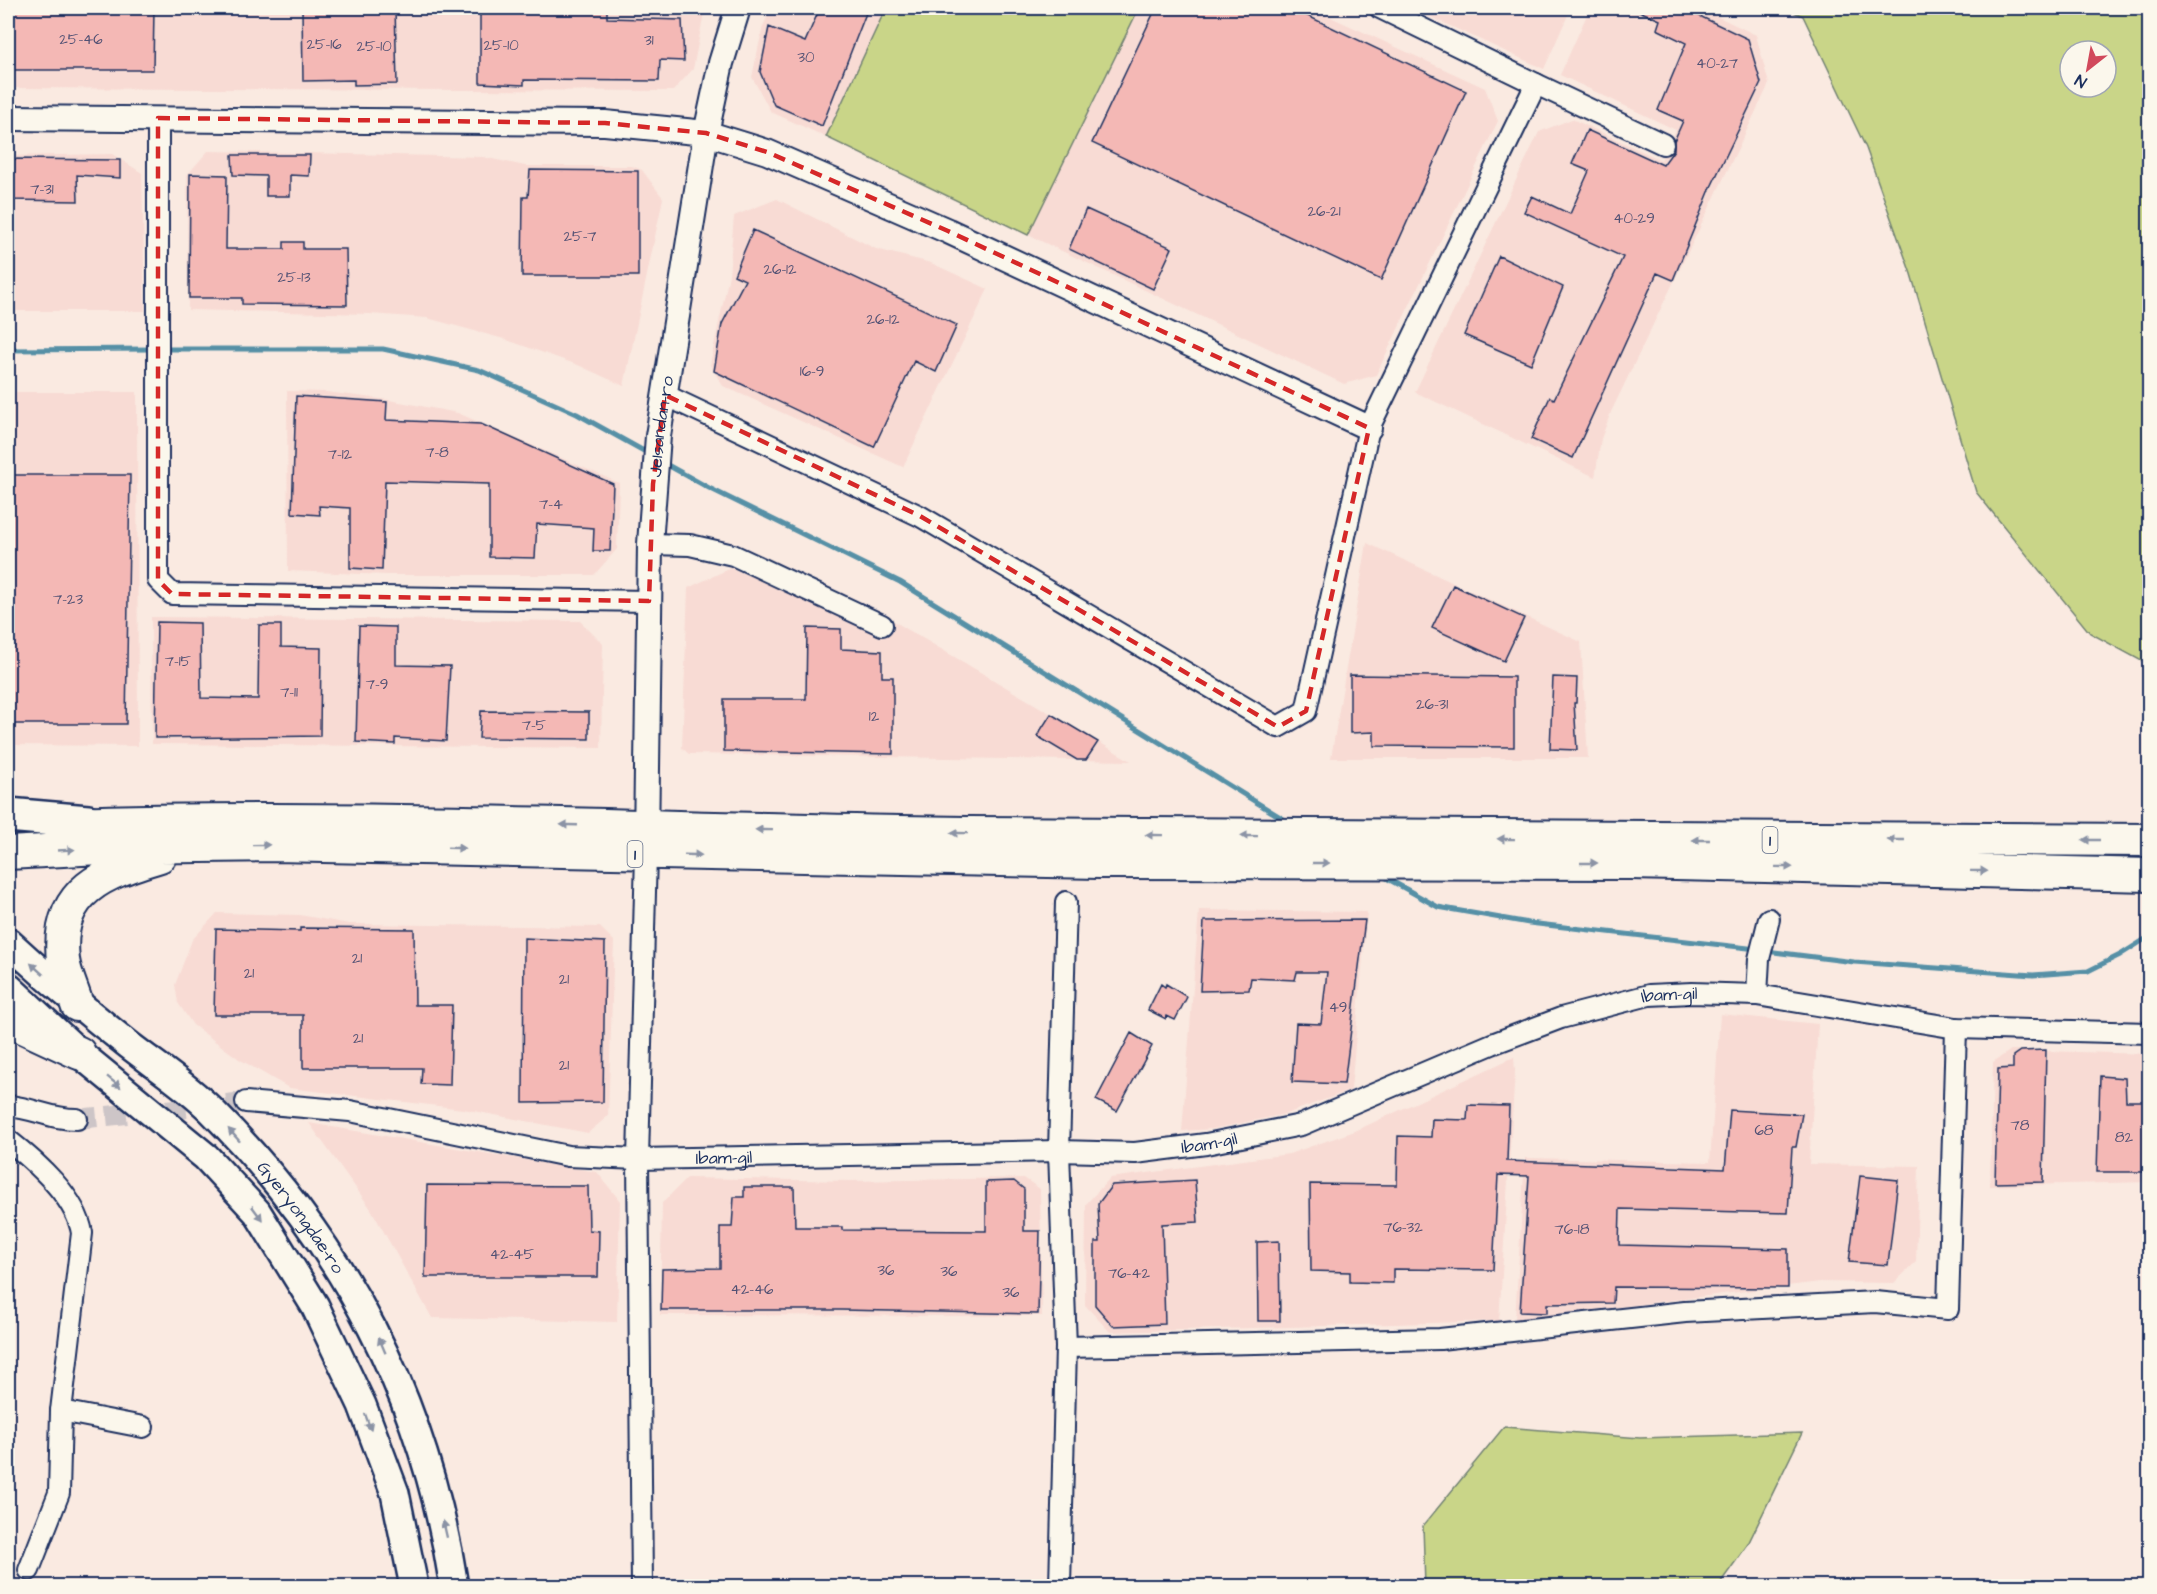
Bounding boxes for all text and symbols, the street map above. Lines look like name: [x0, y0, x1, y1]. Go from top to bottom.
house number: 25-46: [59, 29, 103, 50]
house number: 31: [644, 30, 654, 51]
house number: 25-16: [306, 34, 342, 55]
house number: 25-10: [483, 35, 519, 56]
house number: 25-10: [356, 36, 392, 57]
north arrow: [2058, 39, 2118, 99]
house number: 30: [797, 47, 815, 68]
house number: 40-27: [1696, 53, 1738, 74]
text: N: [2071, 69, 2091, 93]
house number: 7-31: [30, 179, 54, 200]
house number: 26-21: [1307, 201, 1341, 222]
house number: 40-29: [1613, 208, 1655, 229]
house number: 25-7: [563, 226, 597, 247]
house number: 26-12: [763, 259, 797, 280]
house number: 25-13: [277, 267, 311, 288]
house number: 26-12: [866, 309, 900, 330]
house number: 16-9: [800, 361, 824, 382]
street label: Je1sandan-ro: [643, 374, 680, 478]
house number: 7-8: [425, 442, 449, 463]
house number: 7-12: [328, 444, 353, 465]
house number: 7-4: [539, 494, 563, 515]
house number: 7-23: [53, 589, 83, 610]
house number: 7-15: [165, 651, 192, 672]
house number: 7-9: [366, 674, 388, 695]
house number: 7-11: [280, 682, 298, 703]
house number: 26-31: [1416, 694, 1448, 715]
house number: 12: [869, 706, 880, 727]
house number: 7-5: [522, 715, 547, 736]
one-way arrow: [559, 820, 578, 829]
one-way arrow: [754, 825, 773, 834]
road number: 1: [1762, 827, 1778, 853]
one-way arrow: [949, 828, 968, 837]
one-way arrow: [1144, 830, 1163, 840]
one-way arrow: [1239, 831, 1258, 841]
one-way arrow: [1497, 834, 1516, 843]
one-way arrow: [1692, 835, 1711, 845]
one-way arrow: [1887, 835, 1906, 845]
one-way arrow: [2082, 835, 2101, 845]
one-way arrow: [251, 841, 270, 850]
road number: 1: [628, 841, 642, 867]
one-way arrow: [446, 843, 465, 853]
one-way arrow: [56, 845, 75, 854]
one-way arrow: [683, 851, 702, 860]
one-way arrow: [1311, 858, 1330, 868]
one-way arrow: [1580, 858, 1599, 868]
one-way arrow: [1775, 862, 1794, 871]
one-way arrow: [1969, 866, 1988, 876]
house number: 21: [352, 948, 362, 969]
one-way arrow: [30, 963, 45, 976]
house number: 21: [244, 963, 254, 984]
house number: 21: [559, 969, 569, 990]
street label: Ibam-gil: [1638, 981, 1698, 1010]
house number: 49: [1329, 997, 1347, 1018]
house number: 21: [353, 1028, 363, 1049]
house number: 21: [559, 1055, 569, 1076]
one-way arrow: [106, 1075, 121, 1088]
house number: 78: [2011, 1115, 2030, 1136]
house number: 68: [1754, 1120, 1774, 1141]
street label: Ibam-gil: [1180, 1126, 1240, 1160]
house number: 82: [2115, 1127, 2134, 1148]
one-way arrow: [228, 1128, 241, 1143]
street label: Ibam-gil: [695, 1145, 753, 1171]
street label: Gyeryongdae-ro: [251, 1156, 350, 1279]
one-way arrow: [251, 1205, 263, 1221]
house number: 76-32: [1383, 1217, 1423, 1238]
house number: 76-18: [1555, 1219, 1590, 1240]
house number: 42-45: [490, 1244, 535, 1265]
house number: 36: [877, 1260, 895, 1281]
house number: 36: [940, 1261, 958, 1282]
house number: 76-42: [1108, 1263, 1150, 1284]
house number: 42-46: [730, 1279, 774, 1300]
house number: 36: [1002, 1282, 1020, 1303]
one-way arrow: [377, 1335, 387, 1353]
one-way arrow: [364, 1413, 374, 1431]
one-way arrow: [439, 1520, 449, 1538]

